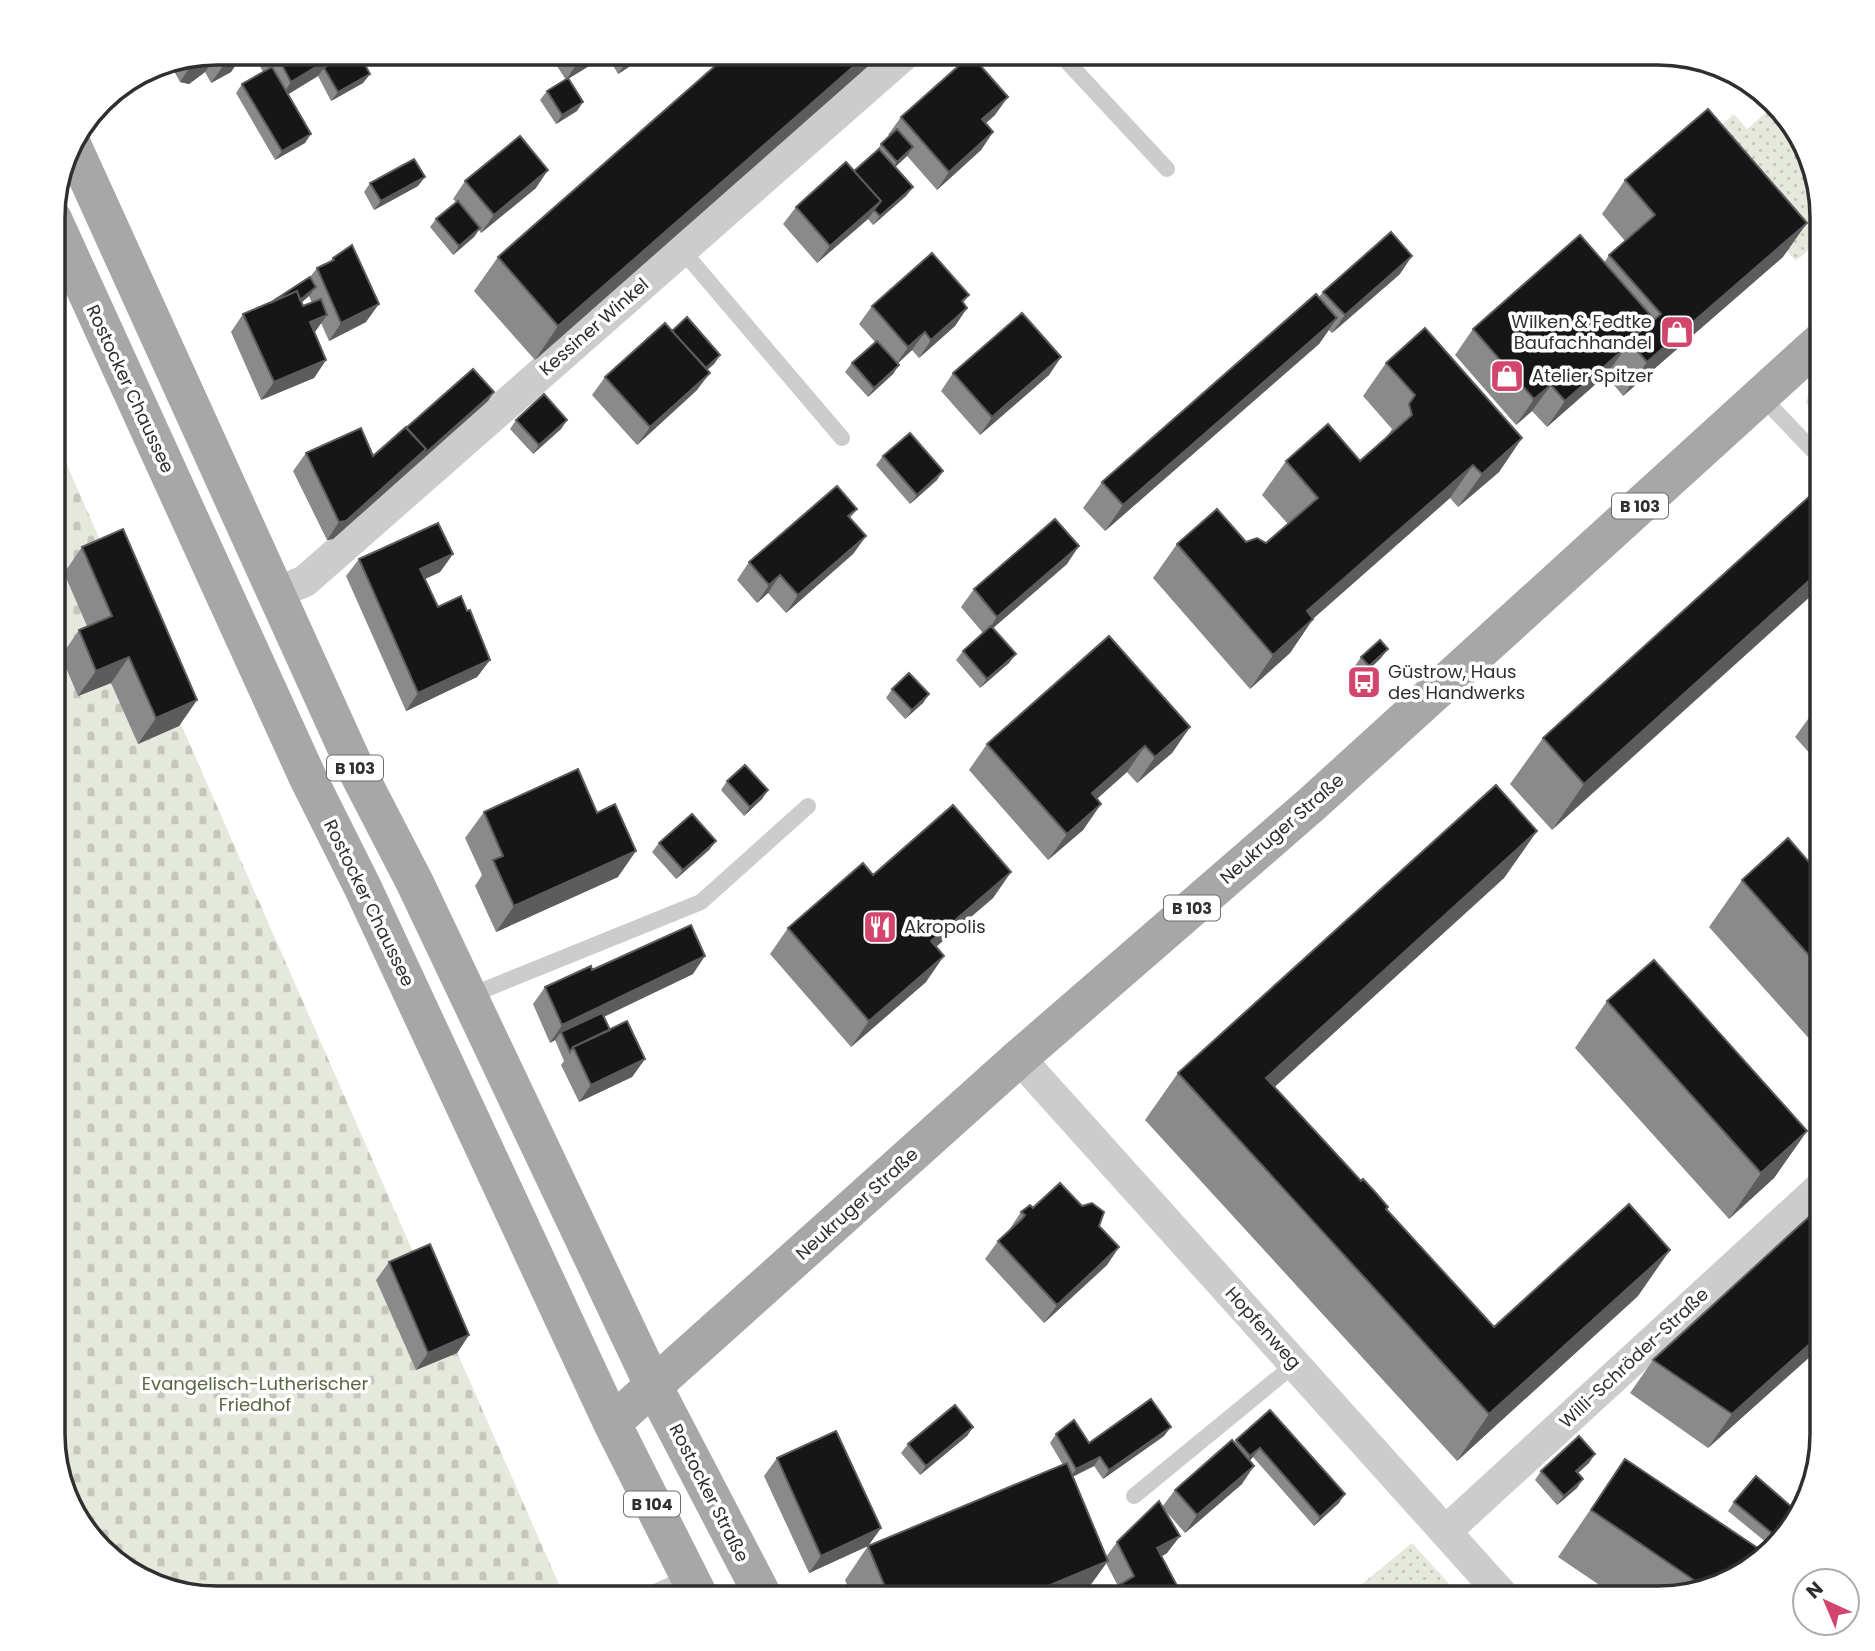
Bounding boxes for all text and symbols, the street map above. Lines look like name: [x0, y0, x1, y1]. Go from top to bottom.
street label: Kessiner Winkel: [533, 272, 654, 381]
street label: Rostocker Chaussee: [80, 301, 180, 477]
place label: Wilken & Fedtke Baufachhandel: [1511, 309, 1652, 355]
shop icon: Wilken & Fedtke Baufachhandel: [1658, 313, 1696, 351]
shop icon: Atelier Spitzer: [1488, 357, 1526, 395]
place label: Atelier Spitzer: [1532, 363, 1653, 388]
road number: B 103: [1612, 494, 1668, 519]
place label: Güstrow, Haus des Handwerks: [1388, 659, 1525, 705]
bus stop icon: Güstrow, Haus des Handwerks: [1345, 663, 1383, 701]
road number: B 103: [327, 755, 383, 780]
street label: Neukruger Straße: [1214, 768, 1349, 890]
street label: Rostocker Chaussee: [318, 815, 421, 991]
road number: B 103: [1164, 896, 1220, 920]
restaurant icon: Akropolis: [861, 908, 899, 946]
place label: Akropolis: [904, 914, 986, 939]
street label: Neukruger Straße: [790, 1142, 923, 1265]
street label: Hopfenweg: [1220, 1281, 1307, 1374]
street label: Willi-Schröder-Straße: [1554, 1282, 1714, 1434]
park label: Evangelisch-Lutherischer Friedhof: [142, 1371, 368, 1417]
street label: Rostocker Straße: [664, 1419, 755, 1566]
road number: B 104: [624, 1492, 680, 1516]
north arrow: [1791, 1567, 1861, 1637]
text: N: [1800, 1575, 1829, 1605]

